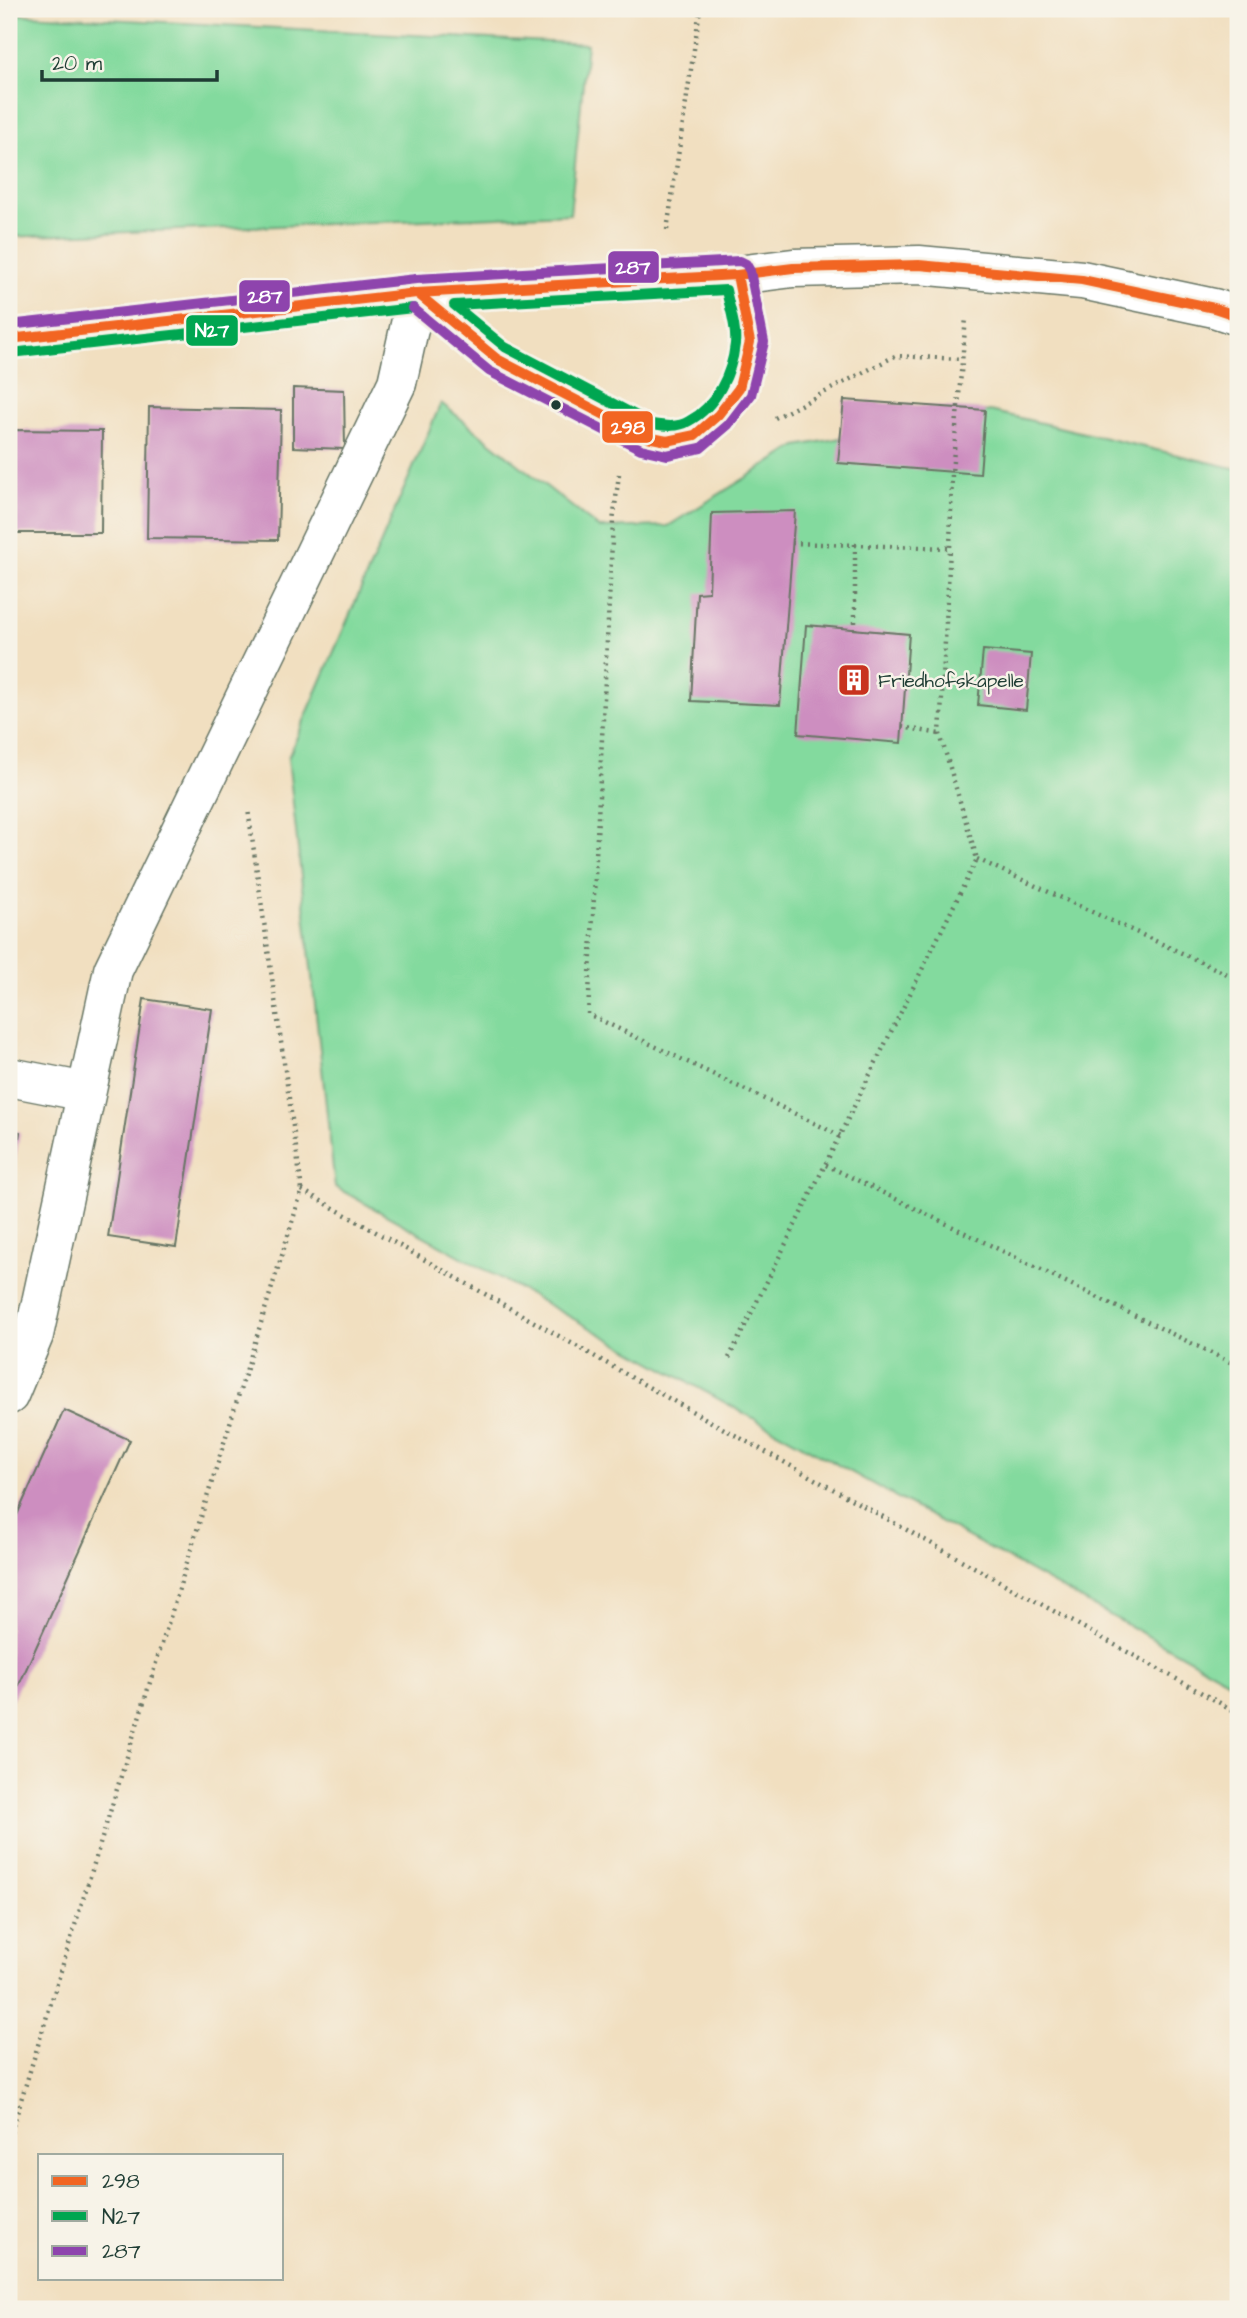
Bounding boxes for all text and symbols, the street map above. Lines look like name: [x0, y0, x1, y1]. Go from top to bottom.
scale bar: [42, 38, 217, 82]
text: 20 m: [52, 49, 103, 78]
line badge: 287: [607, 250, 660, 284]
text: 287: [615, 255, 651, 282]
line badge: 287: [238, 279, 291, 313]
text: 287: [247, 284, 283, 311]
line badge: N27: [185, 314, 239, 347]
text: N27: [195, 318, 230, 345]
unlabelled marker: [549, 398, 563, 412]
line badge: 298: [601, 410, 654, 444]
text: 298: [610, 415, 646, 442]
building icon: Friedhofskapelle: [835, 661, 873, 699]
place label: Friedhofskapelle: [878, 668, 1024, 695]
legend: [38, 2154, 284, 2280]
text: 298: [102, 2167, 140, 2196]
text: N27: [102, 2203, 140, 2232]
text: 287: [102, 2237, 141, 2266]

